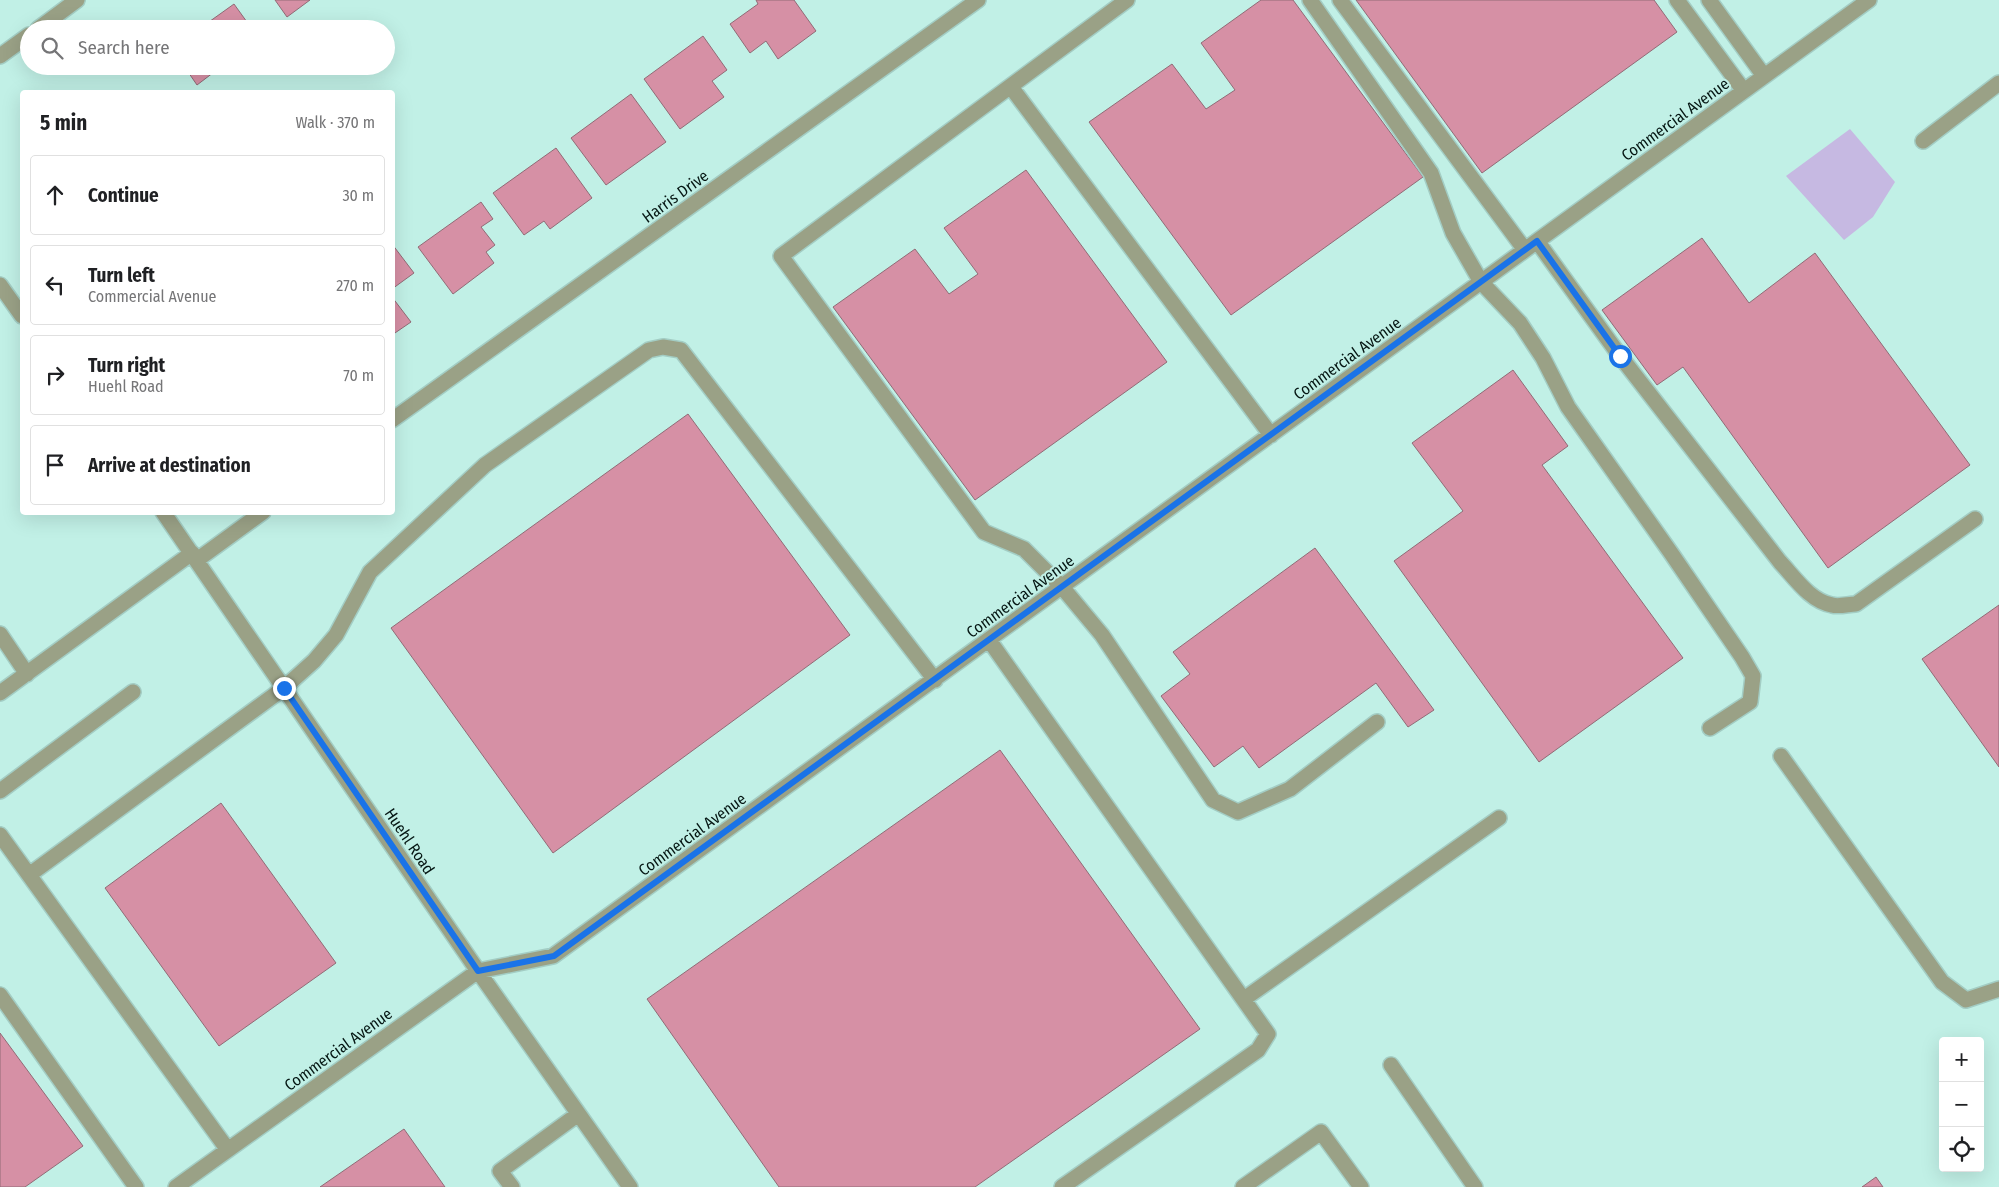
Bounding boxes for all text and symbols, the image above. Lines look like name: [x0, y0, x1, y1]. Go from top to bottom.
search box: [20, 20, 395, 75]
icon: search: [38, 34, 66, 62]
text: Search here: [78, 36, 170, 59]
street label: Commercial Avenue: [1618, 74, 1733, 165]
text: 5 min: [40, 110, 87, 136]
text: Walk · 370 m: [295, 113, 375, 132]
street label: Harris Drive: [638, 166, 712, 227]
icon: ahead: [41, 181, 69, 209]
text: Continue: [88, 184, 159, 207]
text: 30 m: [342, 186, 374, 205]
text: Turn left: [88, 264, 155, 287]
icon: left: [41, 271, 69, 299]
text: 270 m: [336, 276, 374, 295]
text: Commercial Avenue: [88, 287, 217, 306]
street label: Commercial Avenue: [1290, 313, 1405, 404]
route start: [1609, 345, 1632, 368]
text: Turn right: [88, 354, 165, 377]
icon: right: [41, 361, 69, 389]
text: 70 m: [343, 366, 374, 385]
text: Huehl Road: [88, 377, 164, 396]
icon: arrive: [41, 451, 69, 479]
text: Arrive at destination: [88, 454, 251, 477]
street label: Commercial Avenue: [963, 551, 1078, 642]
route end: [273, 677, 296, 700]
street label: Commercial Avenue: [635, 789, 750, 880]
street label: Huehl Road: [381, 805, 439, 878]
street label: Commercial Avenue: [281, 1004, 396, 1095]
map controls: [1939, 1037, 1984, 1172]
button: +: [1939, 1037, 1984, 1082]
button: −: [1939, 1082, 1984, 1127]
button: locate: [1939, 1127, 1984, 1172]

